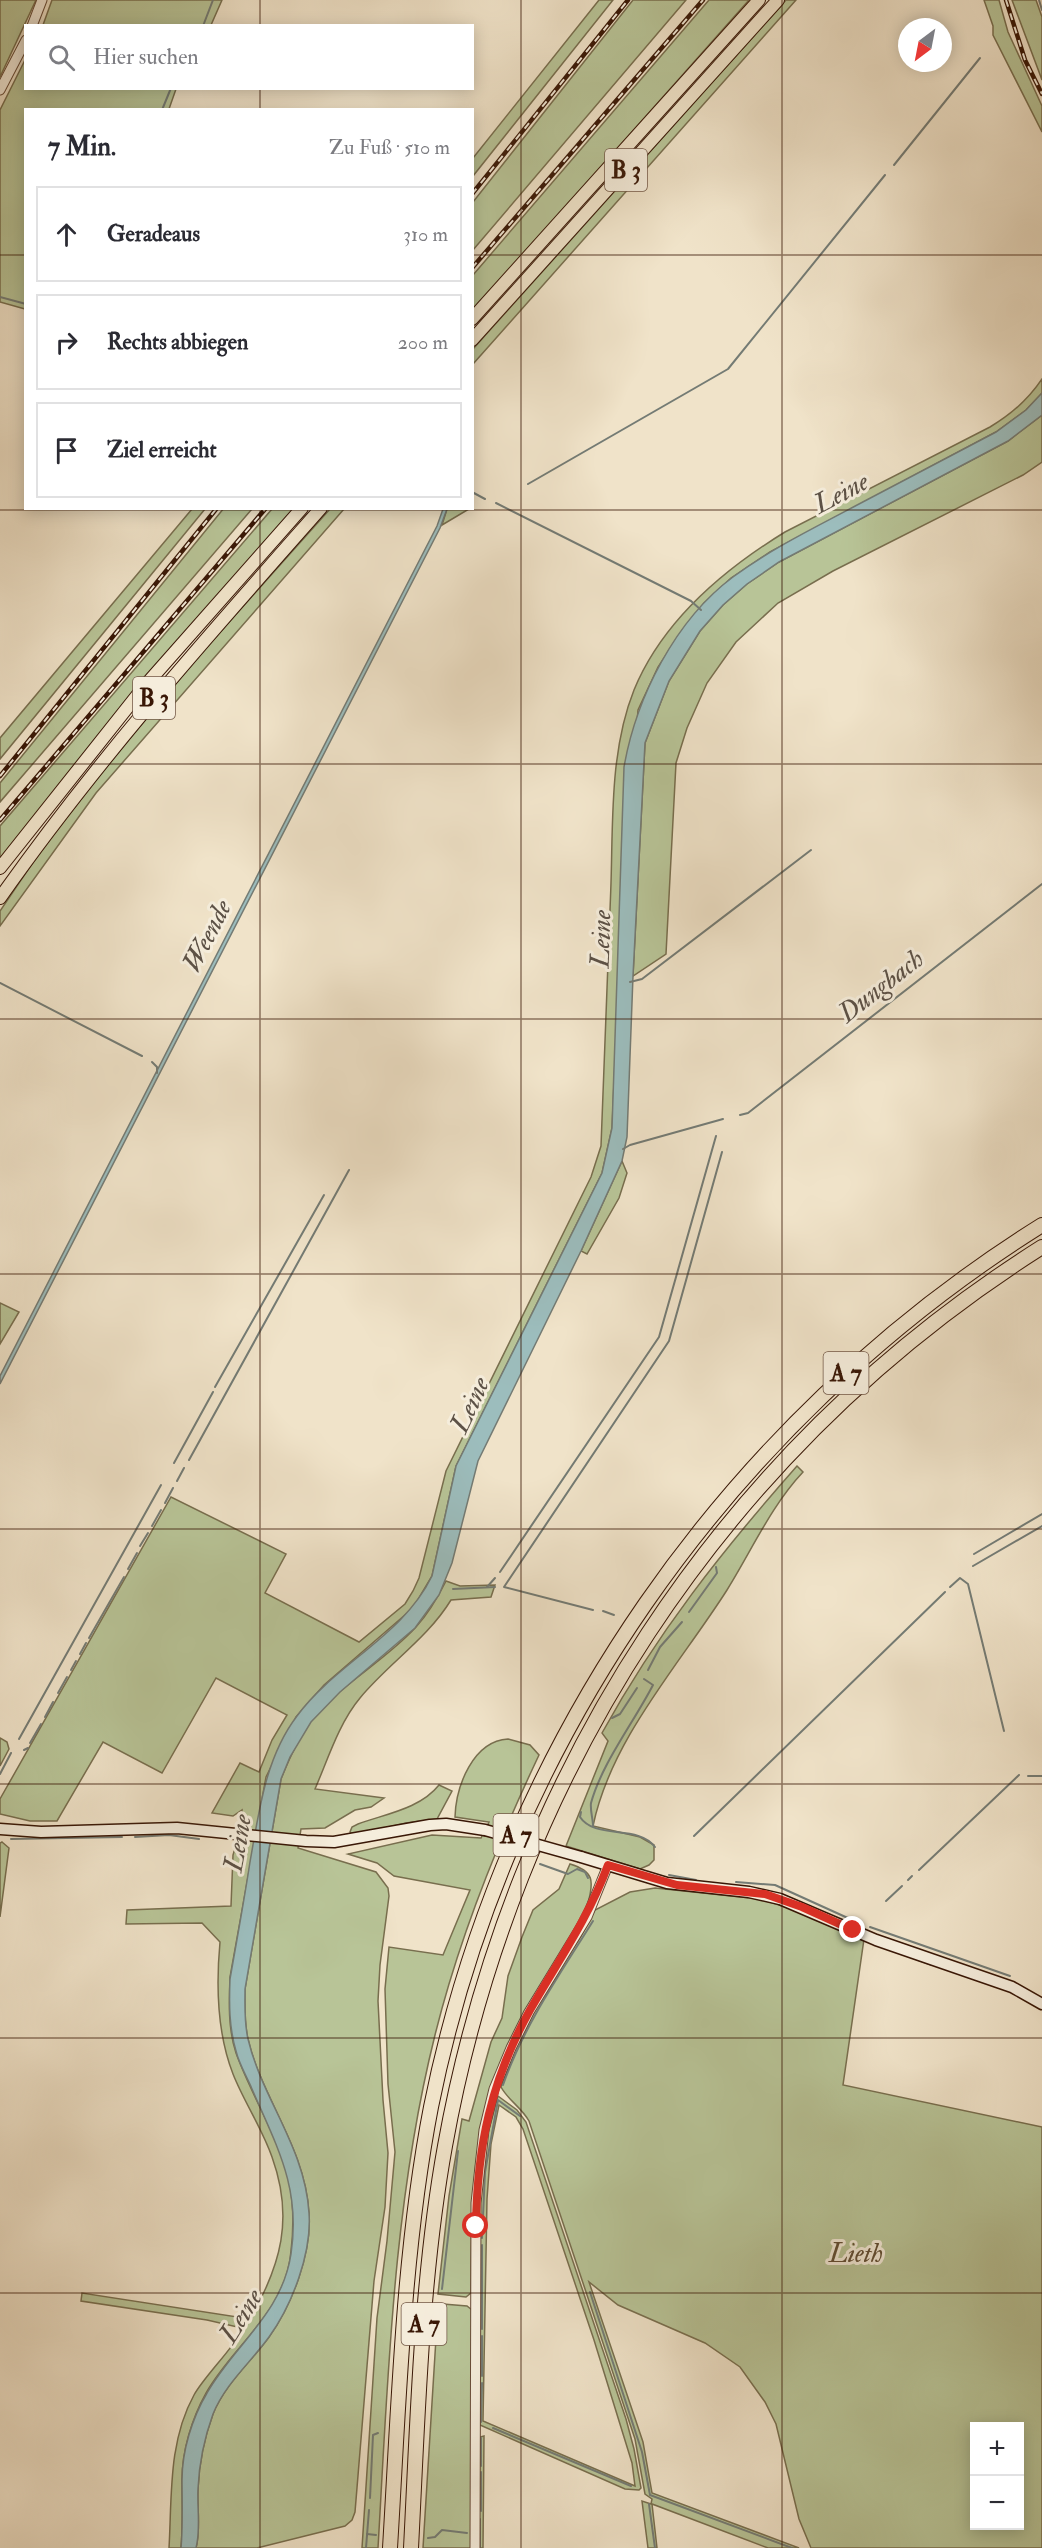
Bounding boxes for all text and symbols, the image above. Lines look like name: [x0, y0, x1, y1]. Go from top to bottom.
north arrow: [898, 18, 952, 72]
search box: [24, 24, 474, 90]
icon: search: [45, 41, 78, 74]
text: Hier suchen: [93, 43, 199, 71]
text: 7 Min.: [48, 131, 116, 163]
text: Zu Fuß · 510 m: [329, 135, 450, 160]
road number: B 3: [605, 149, 647, 191]
icon: ahead: [50, 218, 83, 251]
text: Geradeaus: [107, 220, 200, 248]
text: 310 m: [403, 222, 448, 247]
icon: right: [50, 326, 83, 359]
text: Rechts abbiegen: [107, 328, 248, 356]
text: 200 m: [398, 330, 448, 355]
icon: arrive: [50, 434, 83, 467]
text: Ziel erreicht: [107, 436, 217, 464]
water label: Leine: [807, 464, 875, 522]
road number: B 3: [133, 677, 175, 719]
water label: Weende: [175, 893, 240, 978]
water label: Leine: [583, 909, 619, 969]
water label: Dungbach: [831, 942, 930, 1030]
road number: A 7: [824, 1352, 868, 1394]
water label: Leine: [442, 1371, 498, 1439]
water label: Leine: [217, 1811, 259, 1875]
road number: A 7: [494, 1814, 538, 1856]
route end: [839, 1916, 865, 1942]
route start: [462, 2212, 488, 2238]
park label: Lieth: [828, 2238, 883, 2270]
water label: Leine: [211, 2282, 271, 2350]
road number: A 7: [402, 2303, 446, 2345]
map controls: [970, 2422, 1024, 2530]
button: +: [970, 2422, 1024, 2476]
button: −: [970, 2476, 1024, 2530]

